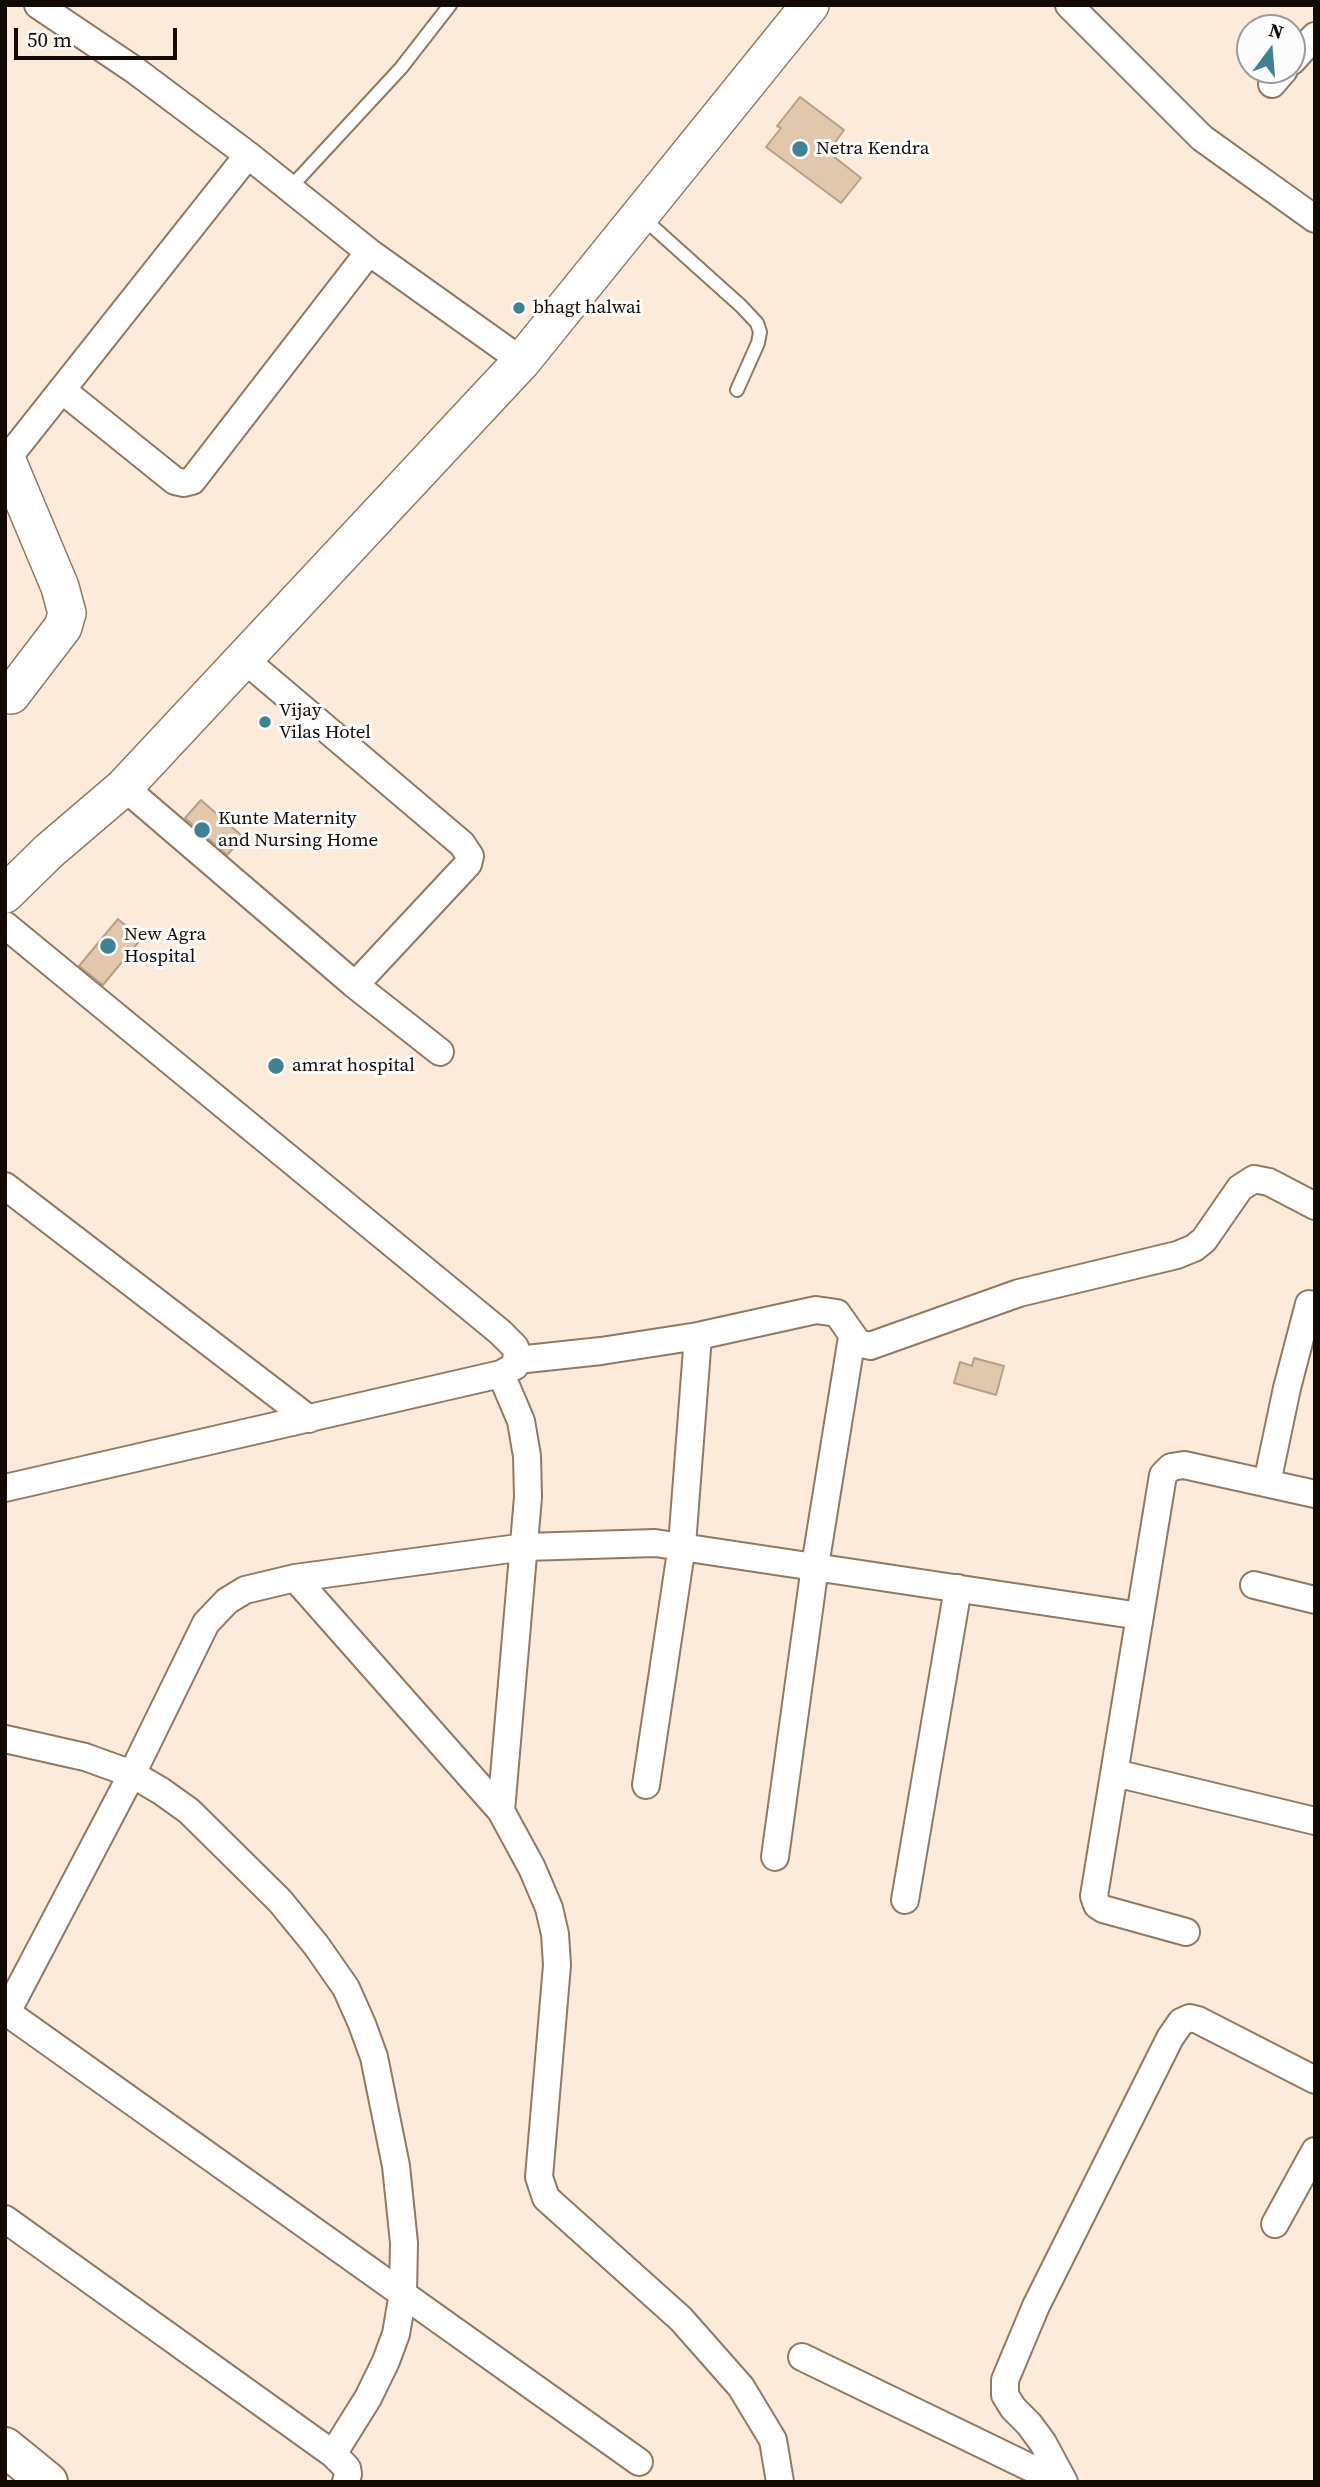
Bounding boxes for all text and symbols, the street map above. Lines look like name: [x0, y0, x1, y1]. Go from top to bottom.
scale bar: [18, 14, 180, 58]
north arrow: [1236, 14, 1306, 84]
text: N: [1266, 16, 1286, 45]
text: 50 m: [27, 25, 72, 54]
place label: Netra Kendra: [816, 138, 929, 160]
marker: Netra Kendra: [790, 139, 810, 159]
place label: bhagt halwai: [533, 297, 641, 319]
marker: bhagt halwai: [511, 300, 527, 316]
place label: Vijay Vilas Hotel: [279, 700, 371, 744]
marker: Vijay Vilas Hotel: [257, 714, 273, 730]
place label: Kunte Maternity and Nursing Home: [218, 808, 378, 852]
marker: Kunte Maternity and Nursing Home: [192, 820, 212, 840]
place label: New Agra Hospital: [124, 924, 206, 968]
marker: New Agra Hospital: [98, 936, 118, 956]
place label: amrat hospital: [292, 1055, 415, 1077]
marker: amrat hospital: [266, 1056, 286, 1076]

